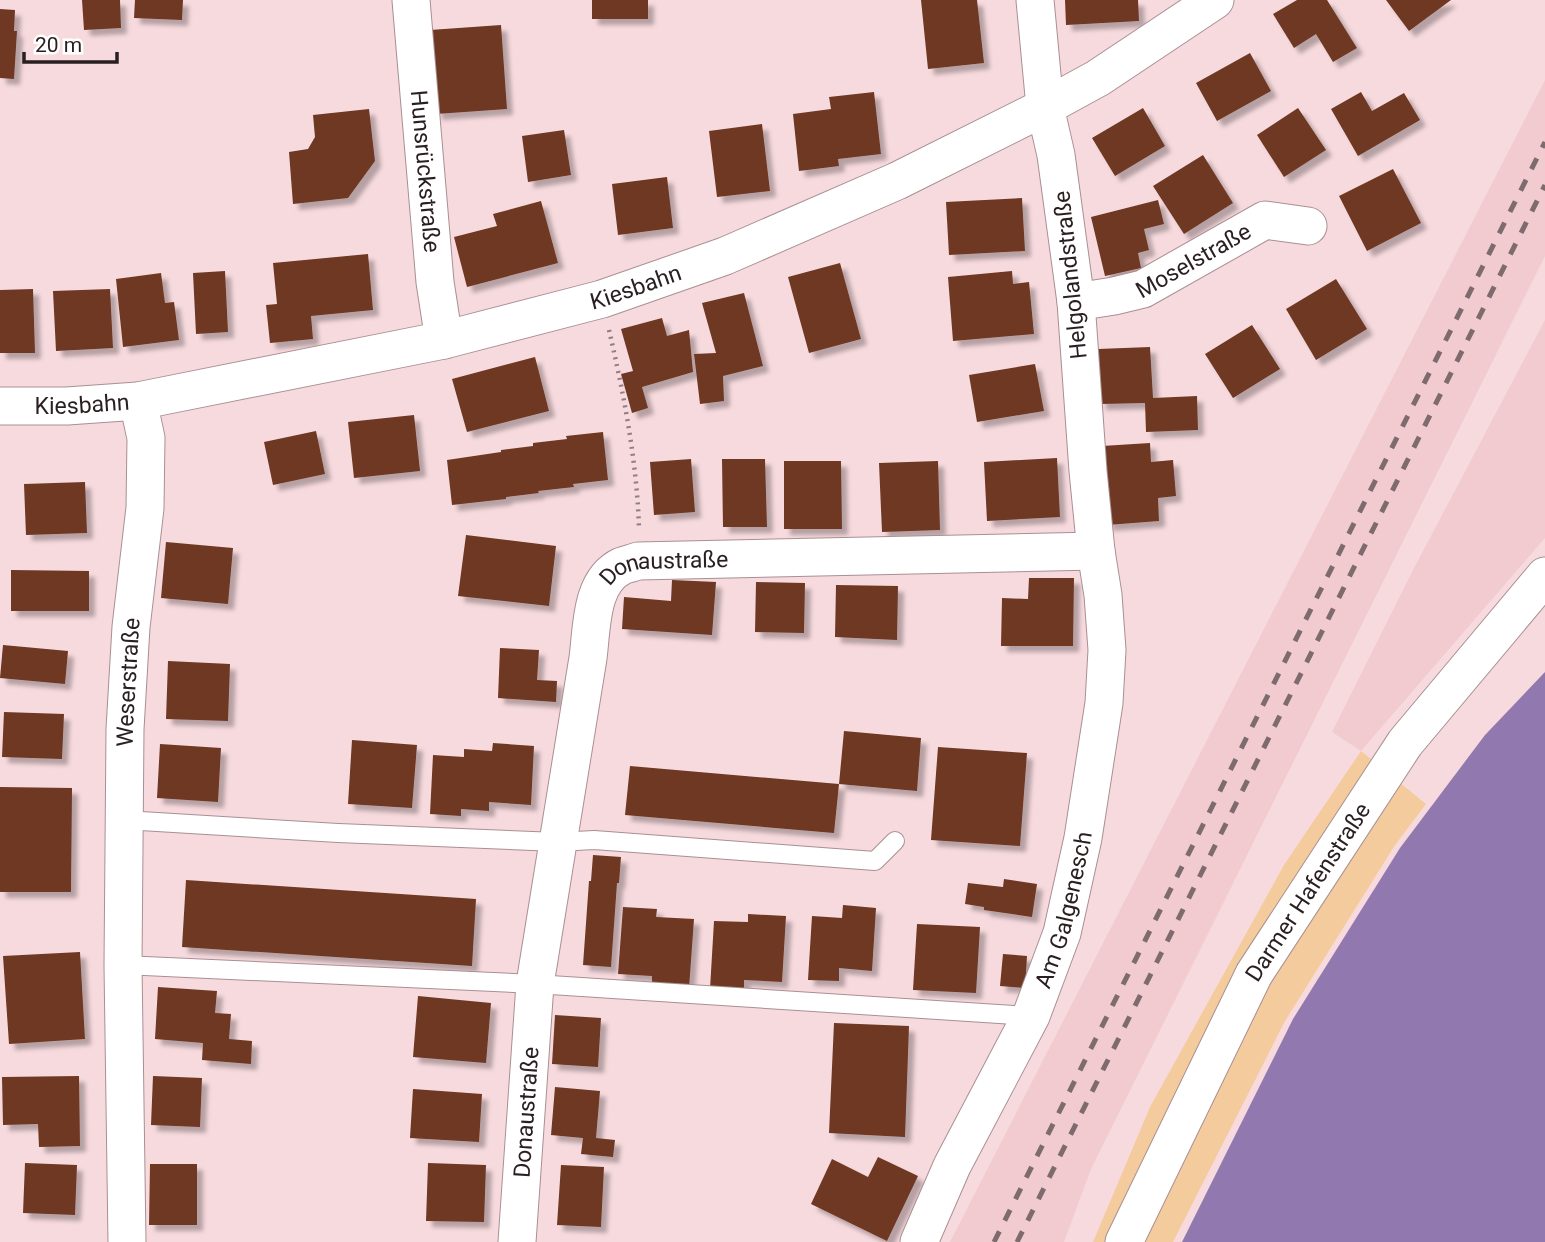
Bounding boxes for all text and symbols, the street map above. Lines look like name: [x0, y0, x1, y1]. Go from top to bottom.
scale bar: [24, 21, 117, 65]
text: 20 m: [35, 33, 82, 57]
street label: Hunsrückstraße: [405, 89, 445, 254]
street label: Helgolandstraße: [1048, 189, 1093, 360]
street label: Moselstraße: [1131, 218, 1256, 304]
street label: Kiesbahn: [587, 259, 685, 316]
street label: Kiesbahn: [35, 389, 130, 420]
street label: Donaustraße: [594, 546, 729, 591]
street label: Weserstraße: [112, 616, 146, 747]
street label: Darmer Hafenstraße: [1240, 798, 1376, 987]
street label: Am Galgenesch: [1030, 830, 1098, 992]
street label: Donaustraße: [509, 1046, 545, 1179]

